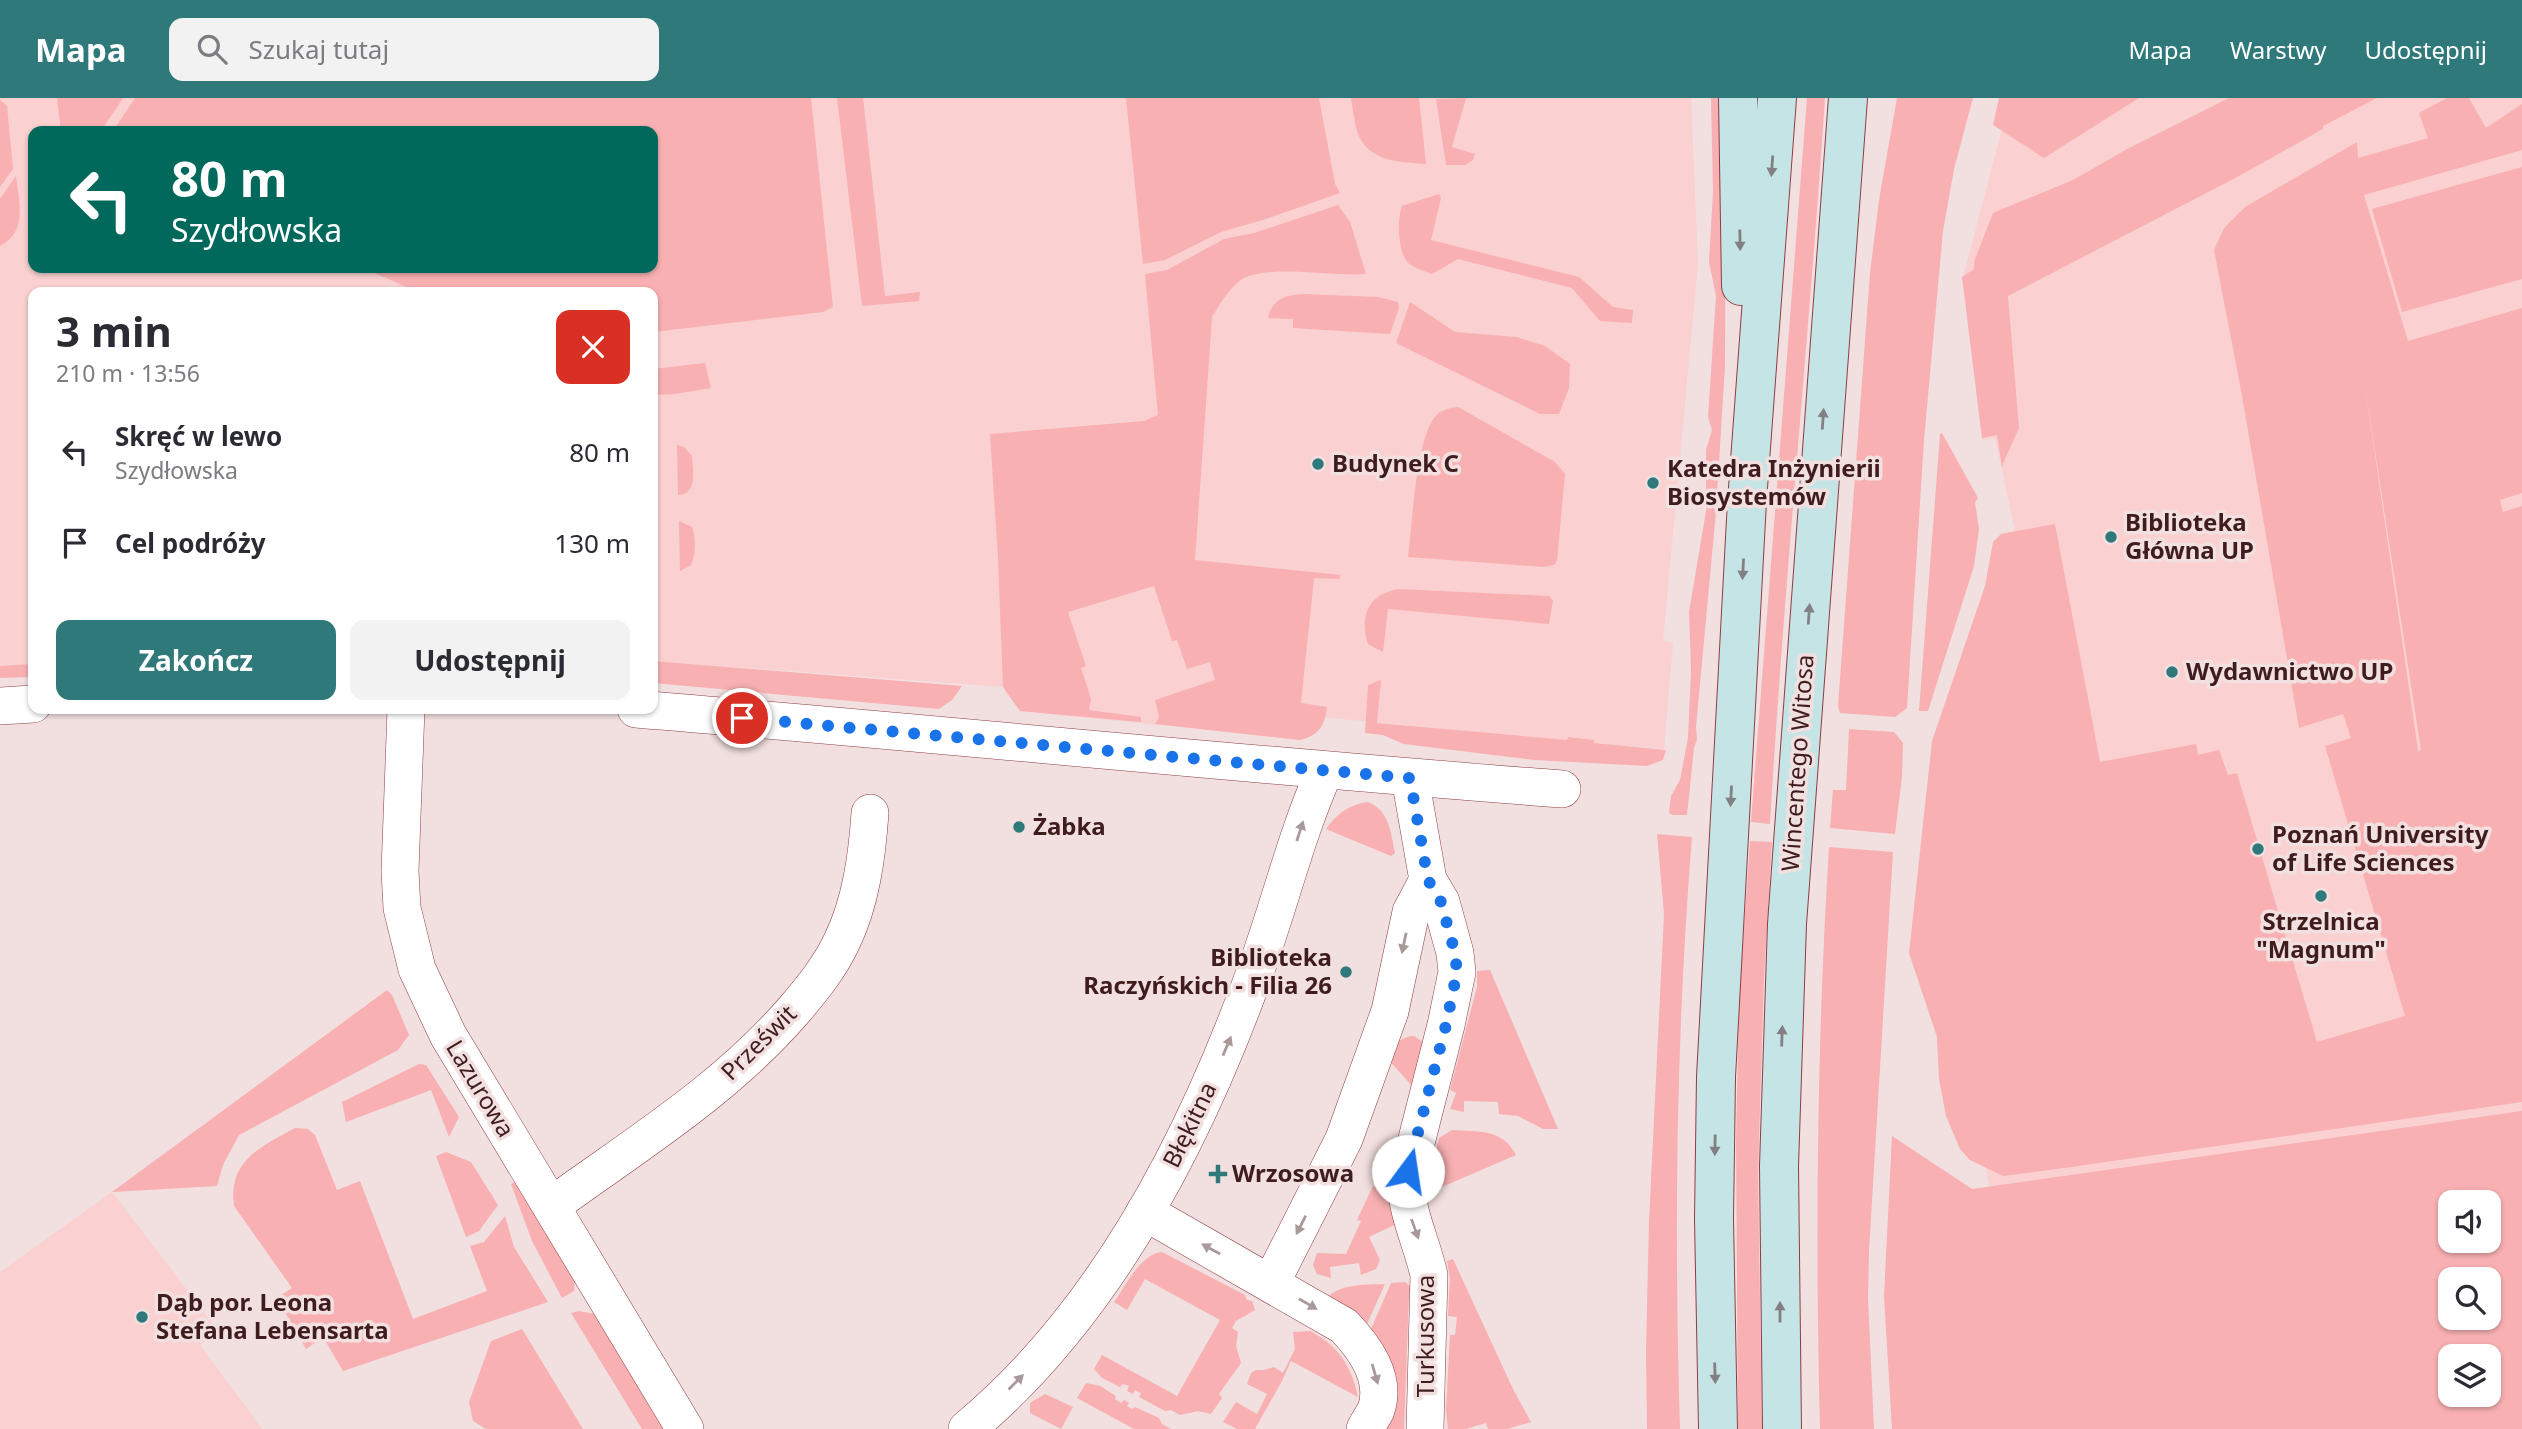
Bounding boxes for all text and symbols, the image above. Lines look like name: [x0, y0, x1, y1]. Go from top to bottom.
search box: [169, 18, 659, 81]
text: Mapa: [35, 27, 127, 72]
icon: search: [193, 30, 231, 68]
text: Szukaj tutaj: [249, 31, 389, 67]
text: Mapa: [2129, 33, 2192, 66]
text: Warstwy: [2230, 33, 2327, 66]
text: Udostępnij: [2365, 33, 2487, 66]
text: 80 m: [171, 145, 288, 211]
icon: left: [56, 154, 147, 245]
one-way arrow: [1766, 155, 1777, 177]
text: Szydłowska: [171, 208, 342, 251]
one-way arrow: [1735, 229, 1746, 251]
text: 3 min: [56, 302, 172, 359]
button: close: [556, 310, 630, 384]
text: 210 m · 13:56: [56, 357, 200, 389]
one-way arrow: [1818, 408, 1829, 430]
text: Skręć w lewo: [115, 418, 282, 454]
icon: left: [56, 433, 94, 471]
text: 80 m: [569, 434, 630, 470]
place label: Budynek C: [1332, 446, 1459, 479]
place label: Katedra Inżynierii Biosystemów: [1667, 451, 1881, 512]
text: Szydłowska: [115, 454, 238, 486]
marker: Budynek C: [1310, 456, 1326, 472]
marker: Katedra Inżynierii Biosystemów: [1645, 475, 1661, 491]
place label: Biblioteka Główna UP: [2125, 505, 2254, 566]
icon: arrive: [56, 524, 94, 562]
text: Cel podróży: [115, 525, 266, 561]
text: 130 m: [554, 525, 630, 561]
marker: Biblioteka Główna UP: [2103, 529, 2119, 545]
one-way arrow: [1738, 558, 1749, 580]
one-way arrow: [1804, 602, 1815, 624]
button: Zakończ: [56, 620, 336, 700]
button: Udostępnij: [350, 620, 630, 700]
street label: Wincentego Witosa: [1772, 653, 1821, 873]
place label: Wydawnictwo UP: [2186, 654, 2393, 687]
marker: Wydawnictwo UP: [2164, 664, 2180, 680]
pin: [712, 688, 772, 748]
icon: arrive: [723, 699, 761, 737]
one-way arrow: [1725, 786, 1736, 808]
place label: Żabka: [1033, 809, 1106, 842]
place label: Poznań University of Life Sciences: [2272, 817, 2489, 878]
marker: Żabka: [1011, 819, 1027, 835]
one-way arrow: [1295, 820, 1306, 841]
marker: Poznań University of Life Sciences: [2250, 841, 2266, 857]
marker: Strzelnica "Magnum": [2313, 888, 2329, 904]
place label: Strzelnica "Magnum": [2256, 904, 2386, 965]
one-way arrow: [1399, 932, 1410, 954]
place label: Biblioteka Raczyńskich - Filia 26: [1083, 940, 1332, 1001]
marker: Biblioteka Raczyńskich - Filia 26: [1338, 964, 1354, 980]
street label: Prześwit: [713, 997, 803, 1087]
one-way arrow: [1777, 1025, 1788, 1047]
street label: Lazurowa: [439, 1033, 523, 1143]
one-way arrow: [1221, 1035, 1232, 1056]
street label: Błękitna: [1154, 1076, 1223, 1173]
position arrow: [1371, 1134, 1445, 1208]
one-way arrow: [1709, 1134, 1721, 1156]
place label: Wrzosowa: [1232, 1156, 1354, 1189]
marker: Wrzosowa: [1210, 1166, 1226, 1182]
map controls: [2438, 1190, 2501, 1407]
button: sound: [2438, 1190, 2501, 1253]
one-way arrow: [1296, 1215, 1308, 1235]
one-way arrow: [1409, 1218, 1420, 1239]
one-way arrow: [1202, 1243, 1221, 1255]
button: search: [2438, 1267, 2501, 1330]
street label: Turkusowa: [1408, 1275, 1441, 1397]
place label: Dąb por. Leona Stefana Lebensarta: [156, 1285, 389, 1346]
one-way arrow: [1298, 1298, 1317, 1311]
one-way arrow: [1774, 1301, 1786, 1323]
marker: Dąb por. Leona Stefana Lebensarta: [134, 1309, 150, 1325]
button: layers: [2438, 1344, 2501, 1407]
one-way arrow: [1710, 1362, 1721, 1384]
one-way arrow: [1370, 1364, 1380, 1385]
one-way arrow: [1008, 1374, 1025, 1391]

